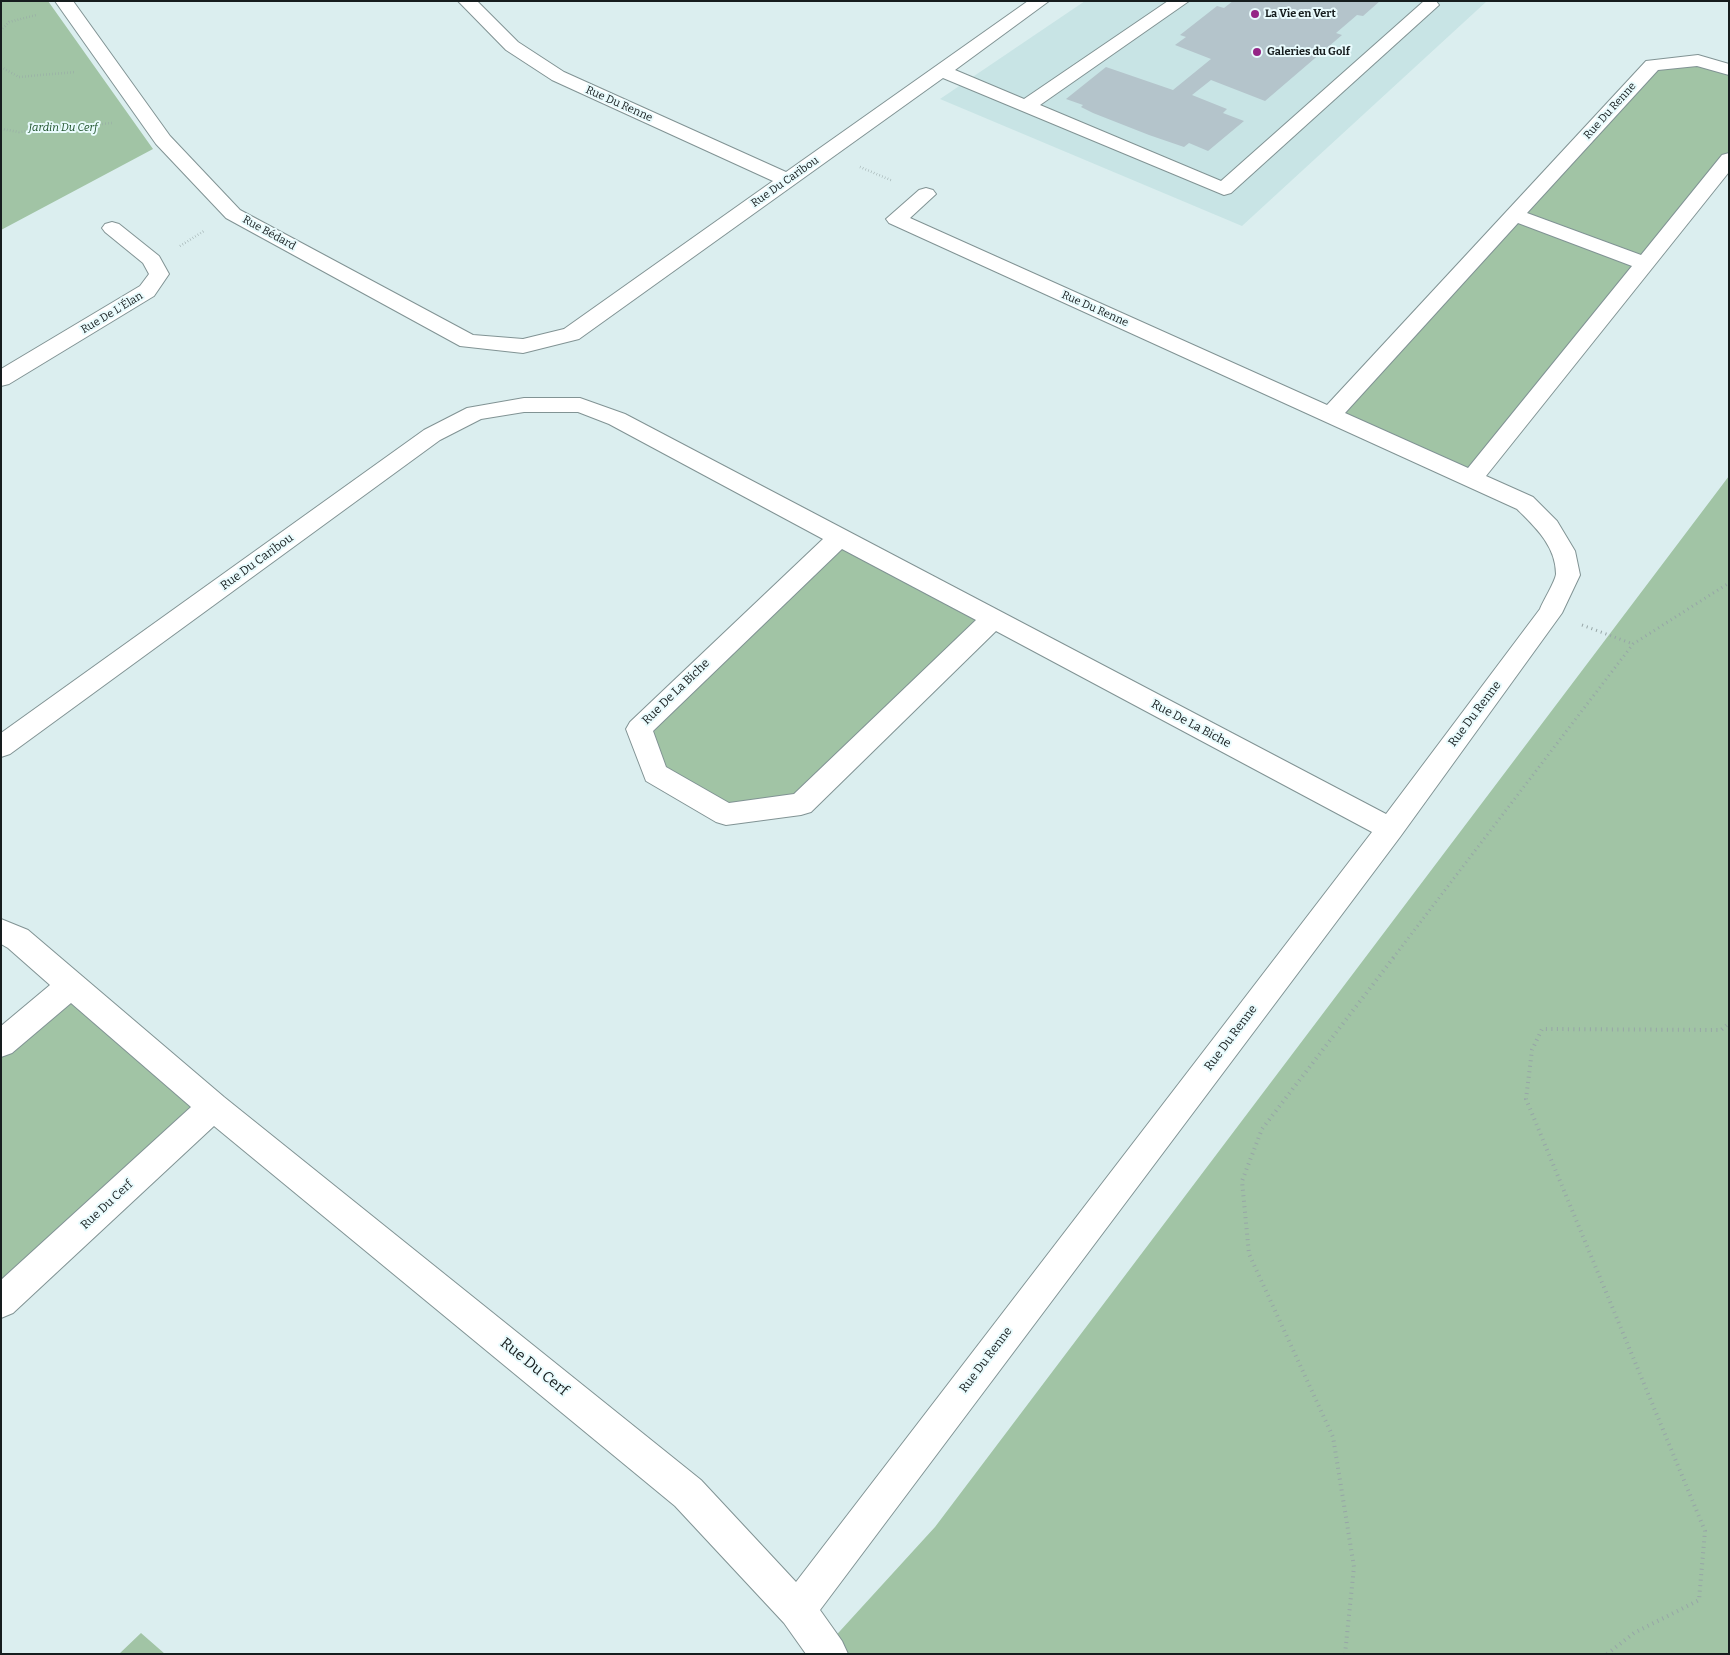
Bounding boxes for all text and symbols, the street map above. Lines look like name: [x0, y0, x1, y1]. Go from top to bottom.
place label: La Vie en Vert: [1265, 7, 1336, 21]
marker: La Vie en Vert: [1249, 8, 1261, 20]
place label: Galeries du Golf: [1267, 45, 1350, 59]
marker: Galeries du Golf: [1251, 46, 1263, 58]
street label: Rue Du Renne: [1581, 80, 1639, 142]
street label: Rue Du Renne: [583, 83, 655, 125]
park label: Jardin Du Cerf: [28, 121, 98, 135]
street label: Rue Du Caribou: [749, 154, 821, 210]
street label: Rue Bédard: [240, 213, 298, 253]
street label: Rue Du Renne: [1059, 288, 1131, 330]
street label: Rue De L'Élan: [79, 289, 145, 337]
street label: Rue Du Caribou: [218, 531, 296, 593]
street label: Rue De La Biche: [639, 656, 713, 728]
street label: Rue Du Renne: [1446, 678, 1504, 750]
street label: Rue De La Biche: [1149, 697, 1233, 751]
street label: Rue Du Renne: [1202, 1002, 1260, 1074]
street label: Rue Du Cerf: [78, 1177, 136, 1233]
street label: Rue Du Renne: [957, 1324, 1015, 1396]
street label: Rue Du Cerf: [496, 1334, 572, 1400]

